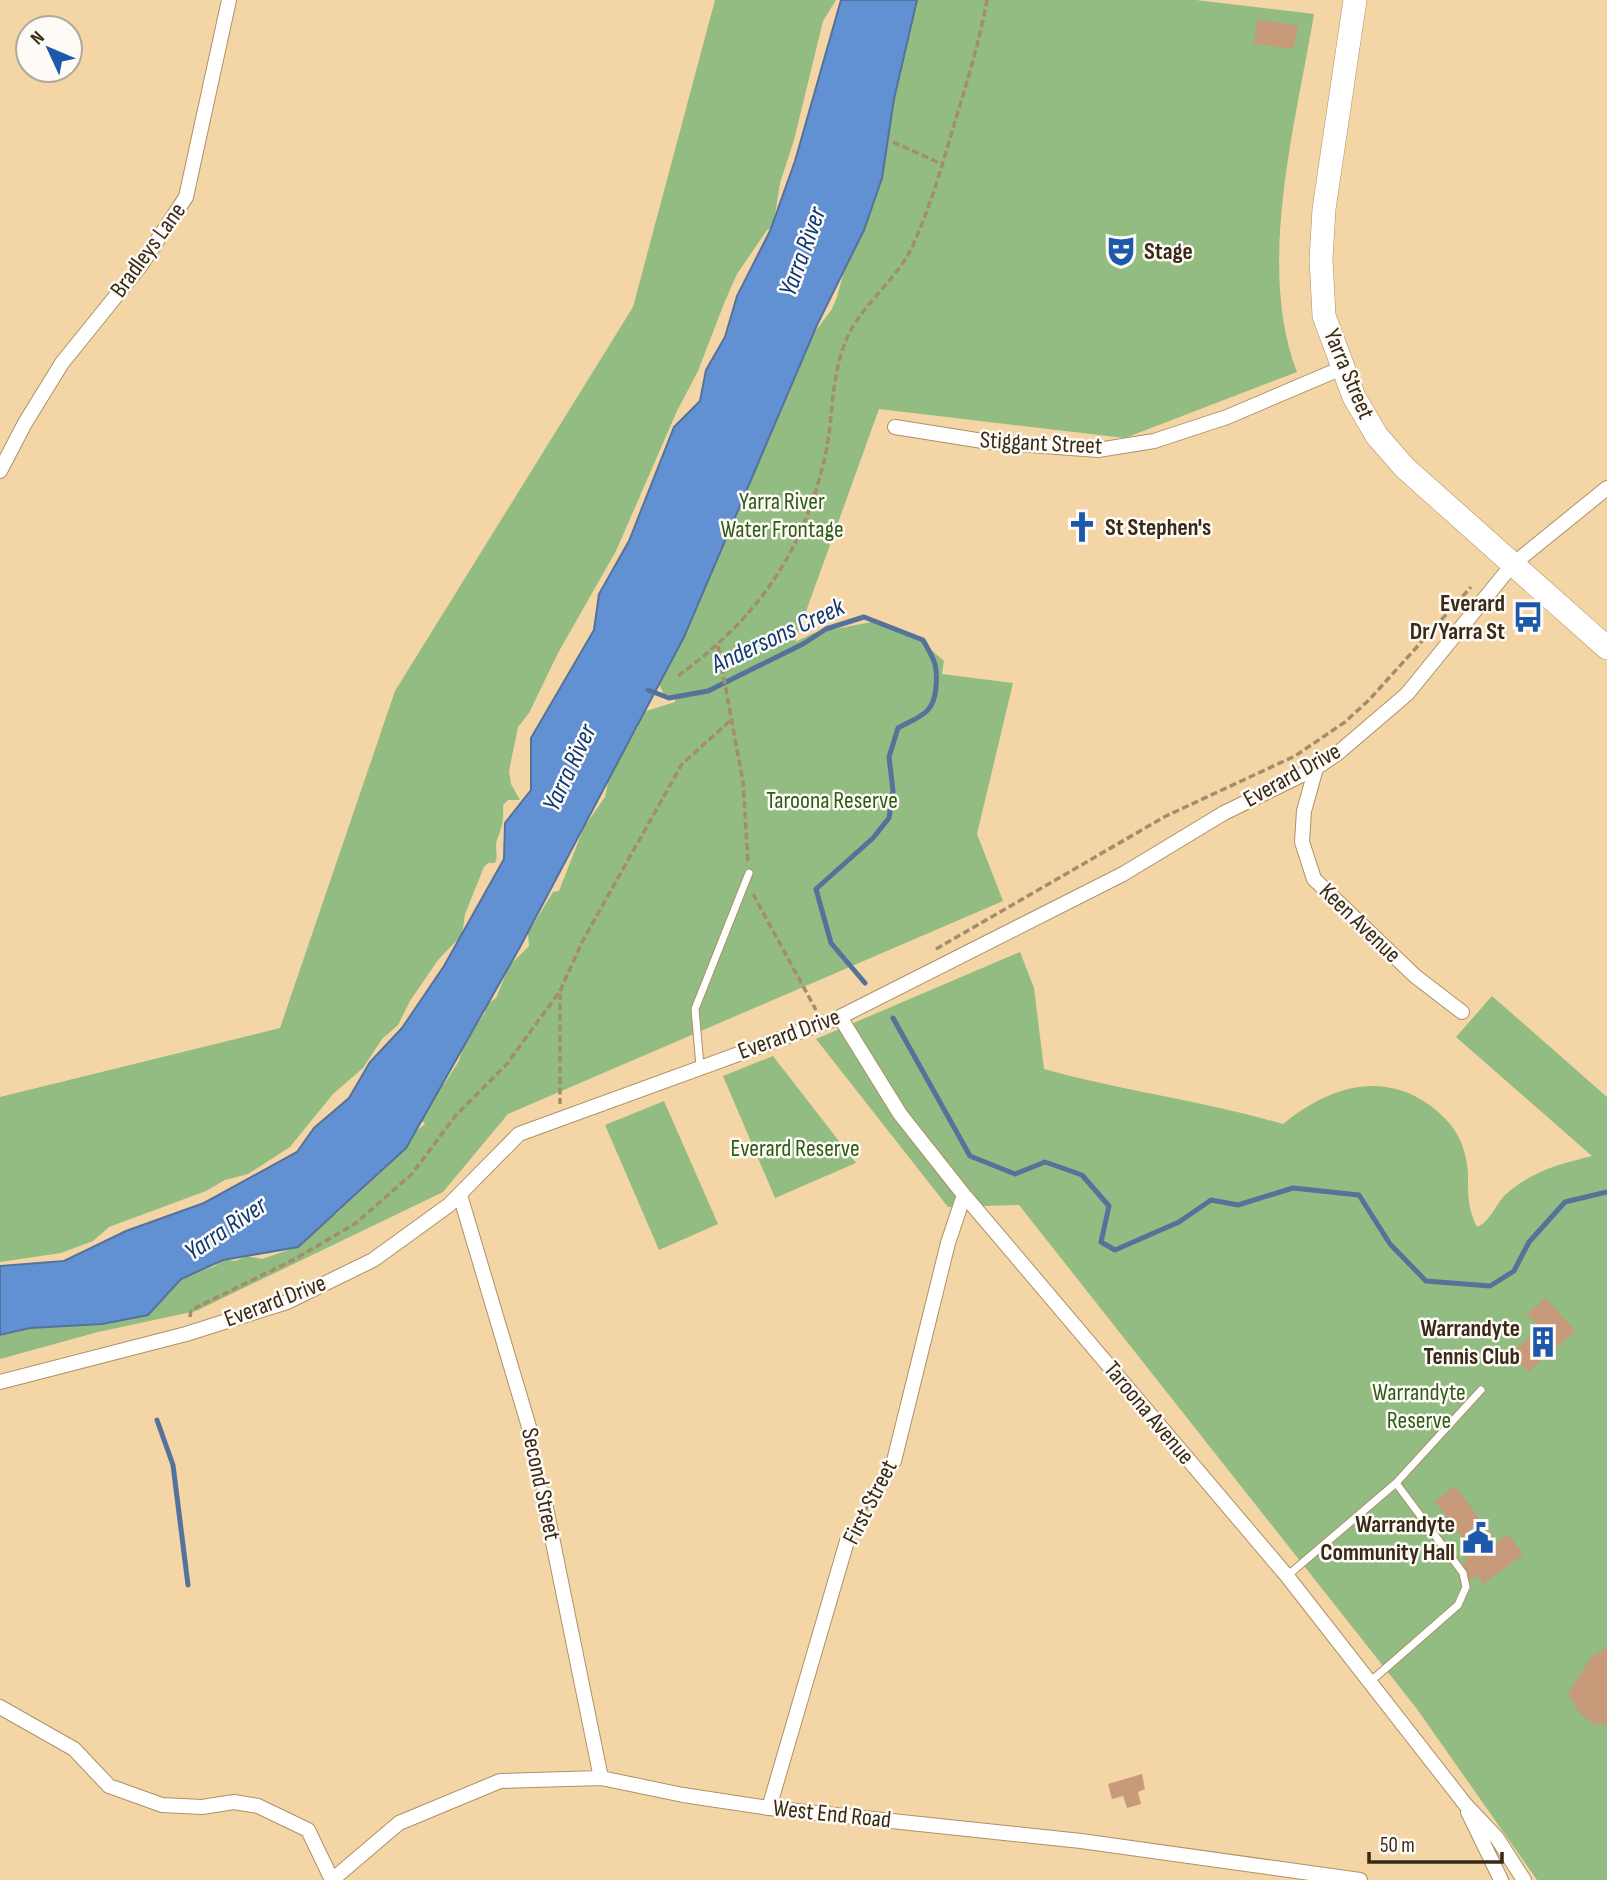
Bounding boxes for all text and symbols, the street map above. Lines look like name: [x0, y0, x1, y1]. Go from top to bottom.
north arrow: [14, 14, 84, 84]
text: N: [26, 27, 50, 50]
street label: Bradleys Lane: [104, 197, 192, 303]
water label: Yarra River: [773, 202, 834, 301]
theatre icon: Stage: [1104, 234, 1138, 268]
place label: Stage: [1144, 237, 1193, 266]
street label: Yarra Street: [1317, 324, 1381, 424]
street label: Stiggant Street: [979, 425, 1103, 461]
park label: Yarra River Water Frontage: [720, 487, 844, 544]
church icon: St Stephen's: [1065, 510, 1099, 544]
place label: St Stephen's: [1105, 513, 1211, 542]
place label: Everard Dr/Yarra St: [1410, 589, 1505, 646]
water label: Andersons Creek: [706, 591, 851, 681]
bus stop icon: Everard Dr/Yarra St: [1511, 600, 1545, 634]
water label: Yarra River: [536, 718, 604, 816]
street label: Everard Drive: [1238, 736, 1346, 814]
park label: Taroona Reserve: [766, 786, 898, 815]
street label: Keen Avenue: [1313, 877, 1407, 969]
street label: Everard Drive: [734, 1002, 844, 1066]
park label: Everard Reserve: [730, 1134, 860, 1163]
water label: Yarra River: [179, 1189, 274, 1268]
street label: Everard Drive: [220, 1268, 330, 1334]
place label: Warrandyte Tennis Club: [1420, 1314, 1520, 1371]
building icon: Warrandyte Tennis Club: [1526, 1325, 1560, 1359]
street label: Taroona Avenue: [1097, 1355, 1201, 1471]
park label: Warrandyte Reserve: [1372, 1378, 1466, 1435]
street label: Second Street: [515, 1425, 567, 1543]
street label: First Street: [836, 1455, 904, 1549]
place label: Warrandyte Community Hall: [1320, 1510, 1455, 1567]
public building icon: Warrandyte Community Hall: [1461, 1521, 1495, 1555]
street label: West End Road: [772, 1793, 892, 1835]
scale bar: [1369, 1820, 1502, 1864]
text: 50 m: [1380, 1833, 1415, 1858]

